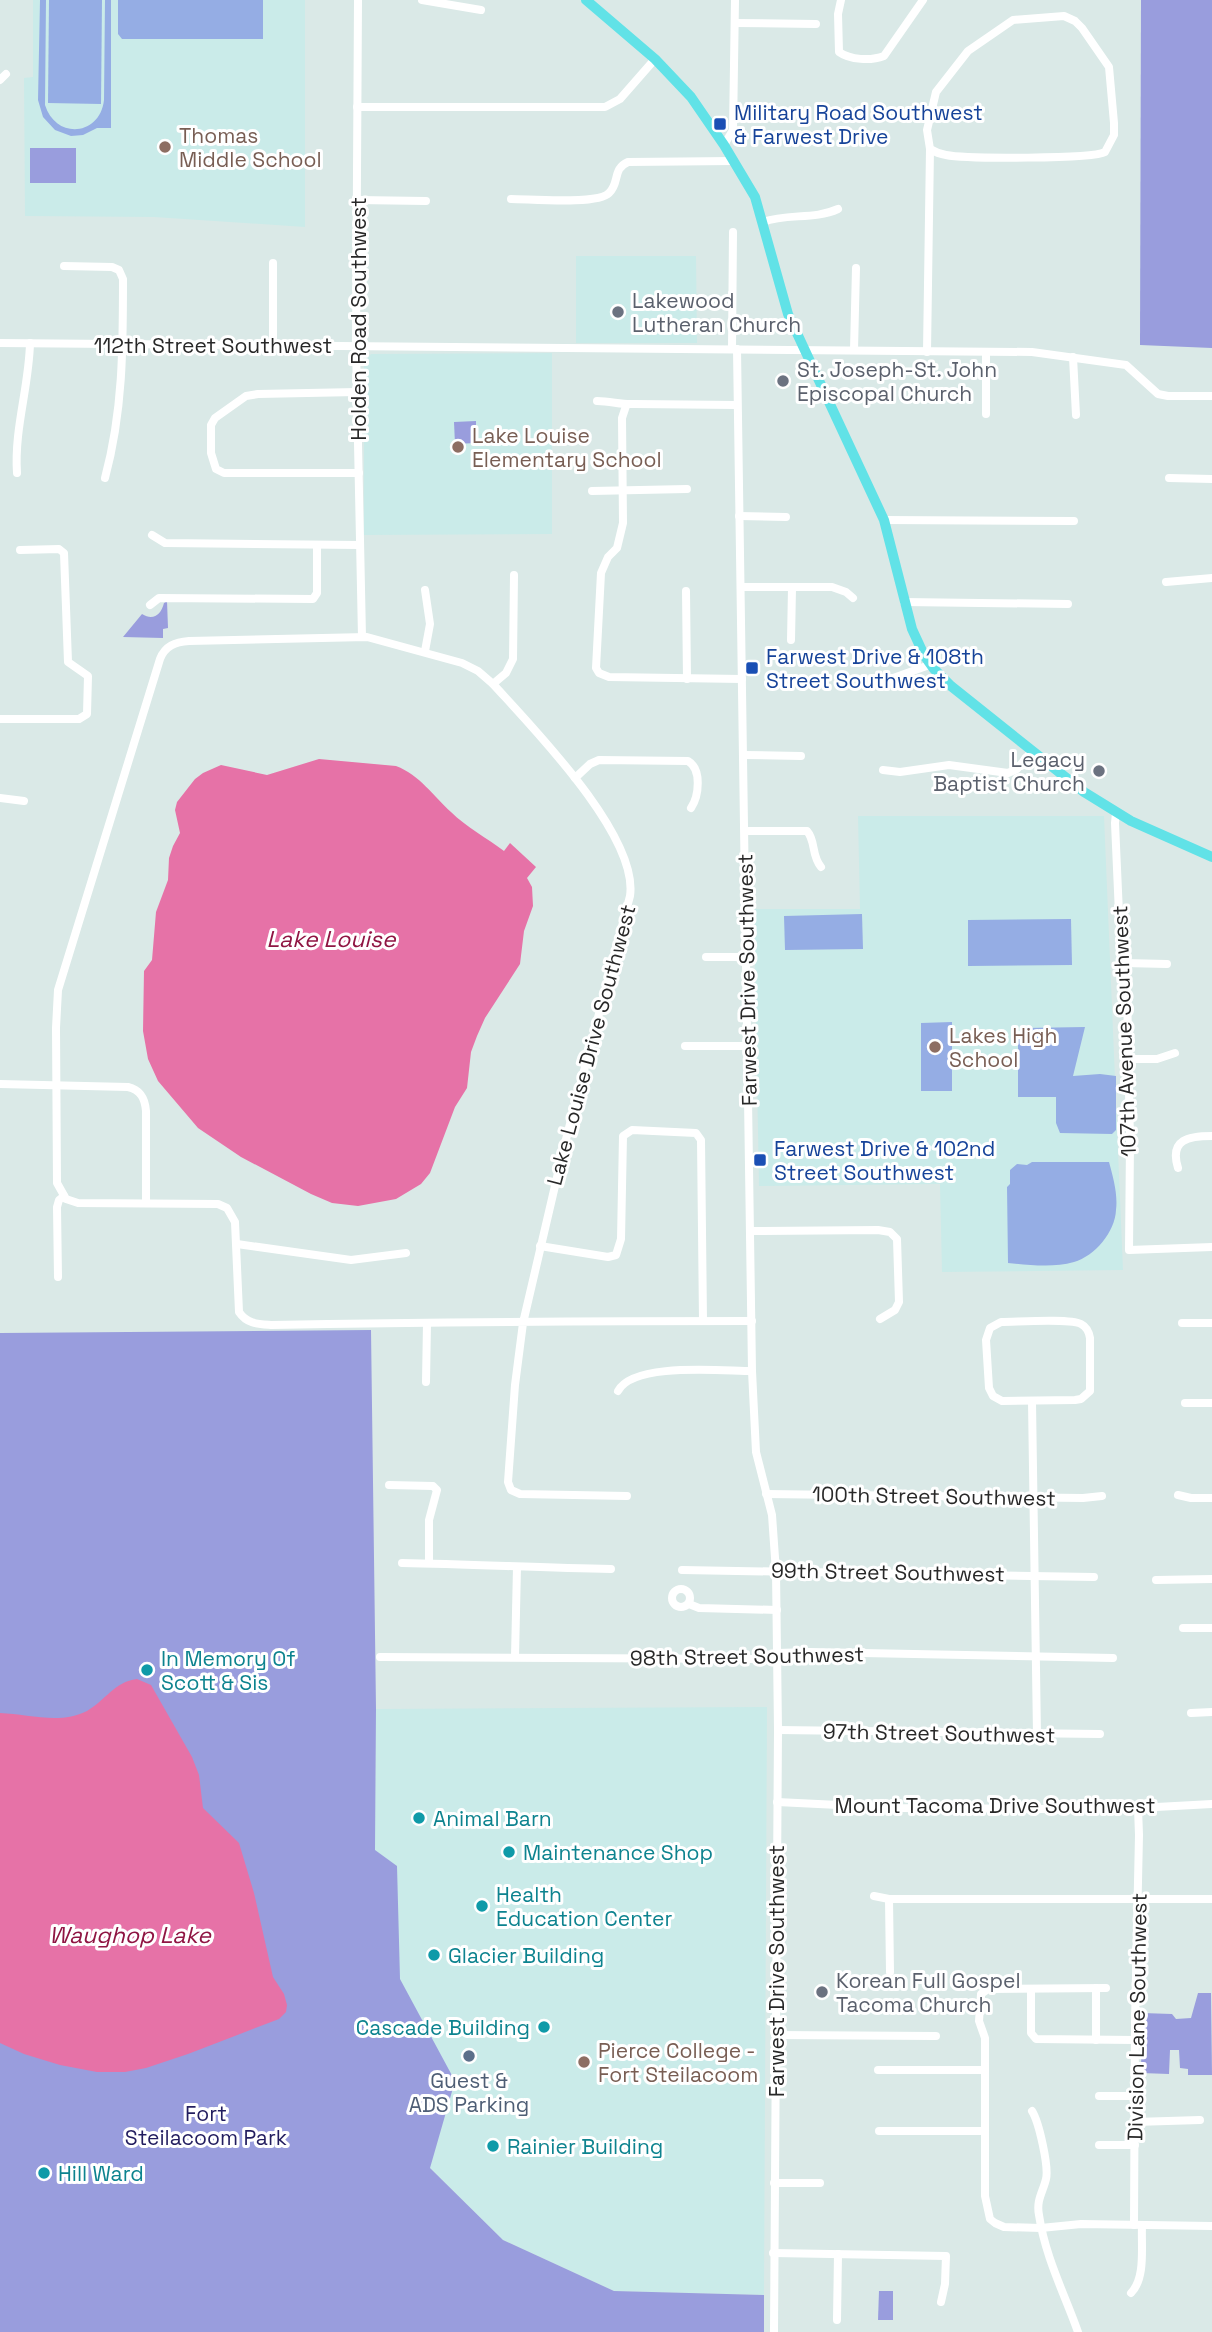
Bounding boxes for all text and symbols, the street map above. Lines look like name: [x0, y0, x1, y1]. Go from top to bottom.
place label: Military Road Southwest & Farwest Drive: [734, 99, 983, 150]
marker: Military Road Southwest & Farwest Drive: [712, 116, 728, 132]
place label: Thomas Middle School: [179, 122, 322, 173]
marker: Thomas Middle School: [157, 139, 173, 155]
street label: Holden Road Southwest: [345, 197, 372, 441]
place label: Lakewood Lutheran Church: [632, 287, 801, 338]
marker: Lakewood Lutheran Church: [610, 304, 626, 320]
street label: 112th Street Southwest: [94, 332, 332, 359]
place label: St. Joseph-St. John Episcopal Church: [797, 356, 997, 407]
marker: St. Joseph-St. John Episcopal Church: [775, 373, 791, 389]
place label: Lake Louise Elementary School: [472, 422, 662, 473]
marker: Lake Louise Elementary School: [450, 439, 466, 455]
place label: Farwest Drive & 108th Street Southwest: [766, 643, 984, 694]
marker: Farwest Drive & 108th Street Southwest: [744, 660, 760, 676]
place label: Legacy Baptist Church: [933, 746, 1085, 797]
marker: Legacy Baptist Church: [1091, 763, 1107, 779]
street label: Farwest Drive Southwest: [731, 854, 763, 1106]
street label: Lake Louise Drive Southwest: [540, 902, 642, 1188]
street label: 107th Avenue Southwest: [1106, 905, 1142, 1157]
water label: Lake Louise: [266, 924, 397, 954]
place label: Lakes High School: [949, 1022, 1057, 1073]
marker: Lakes High School: [927, 1039, 943, 1055]
place label: Farwest Drive & 102nd Street Southwest: [774, 1135, 995, 1186]
marker: Farwest Drive & 102nd Street Southwest: [752, 1152, 768, 1168]
street label: 100th Street Southwest: [812, 1480, 1056, 1512]
street label: 99th Street Southwest: [771, 1556, 1005, 1588]
street label: 98th Street Southwest: [630, 1640, 864, 1672]
place label: In Memory Of Scott & Sis: [161, 1645, 296, 1696]
marker: In Memory Of Scott & Sis: [139, 1662, 155, 1678]
street label: 97th Street Southwest: [823, 1717, 1055, 1749]
street label: Mount Tacoma Drive Southwest: [835, 1792, 1155, 1819]
place label: Animal Barn: [433, 1805, 552, 1832]
marker: Animal Barn: [411, 1810, 427, 1826]
place label: Maintenance Shop: [523, 1839, 713, 1866]
marker: Maintenance Shop: [501, 1844, 517, 1860]
street label: Farwest Drive Southwest: [763, 1845, 790, 2097]
place label: Health Education Center: [496, 1881, 672, 1932]
street label: Division Lane Southwest: [1121, 1893, 1153, 2141]
marker: Health Education Center: [474, 1898, 490, 1914]
water label: Waughop Lake: [49, 1920, 212, 1950]
place label: Glacier Building: [448, 1942, 604, 1969]
marker: Glacier Building: [426, 1947, 442, 1963]
place label: Korean Full Gospel Tacoma Church: [836, 1967, 1021, 2018]
marker: Korean Full Gospel Tacoma Church: [814, 1984, 830, 2000]
place label: Cascade Building: [356, 2014, 530, 2041]
marker: Cascade Building: [536, 2019, 552, 2035]
place label: Pierce College - Fort Steilacoom: [598, 2037, 758, 2088]
marker: Guest & ADS Parking: [461, 2048, 477, 2064]
marker: Pierce College - Fort Steilacoom: [576, 2054, 592, 2070]
place label: Guest & ADS Parking: [409, 2067, 529, 2118]
park label: Fort Steilacoom Park: [125, 2100, 287, 2151]
place label: Rainier Building: [507, 2133, 663, 2160]
marker: Rainier Building: [485, 2138, 501, 2154]
place label: Hill Ward: [58, 2160, 144, 2187]
marker: Hill Ward: [36, 2165, 52, 2181]

